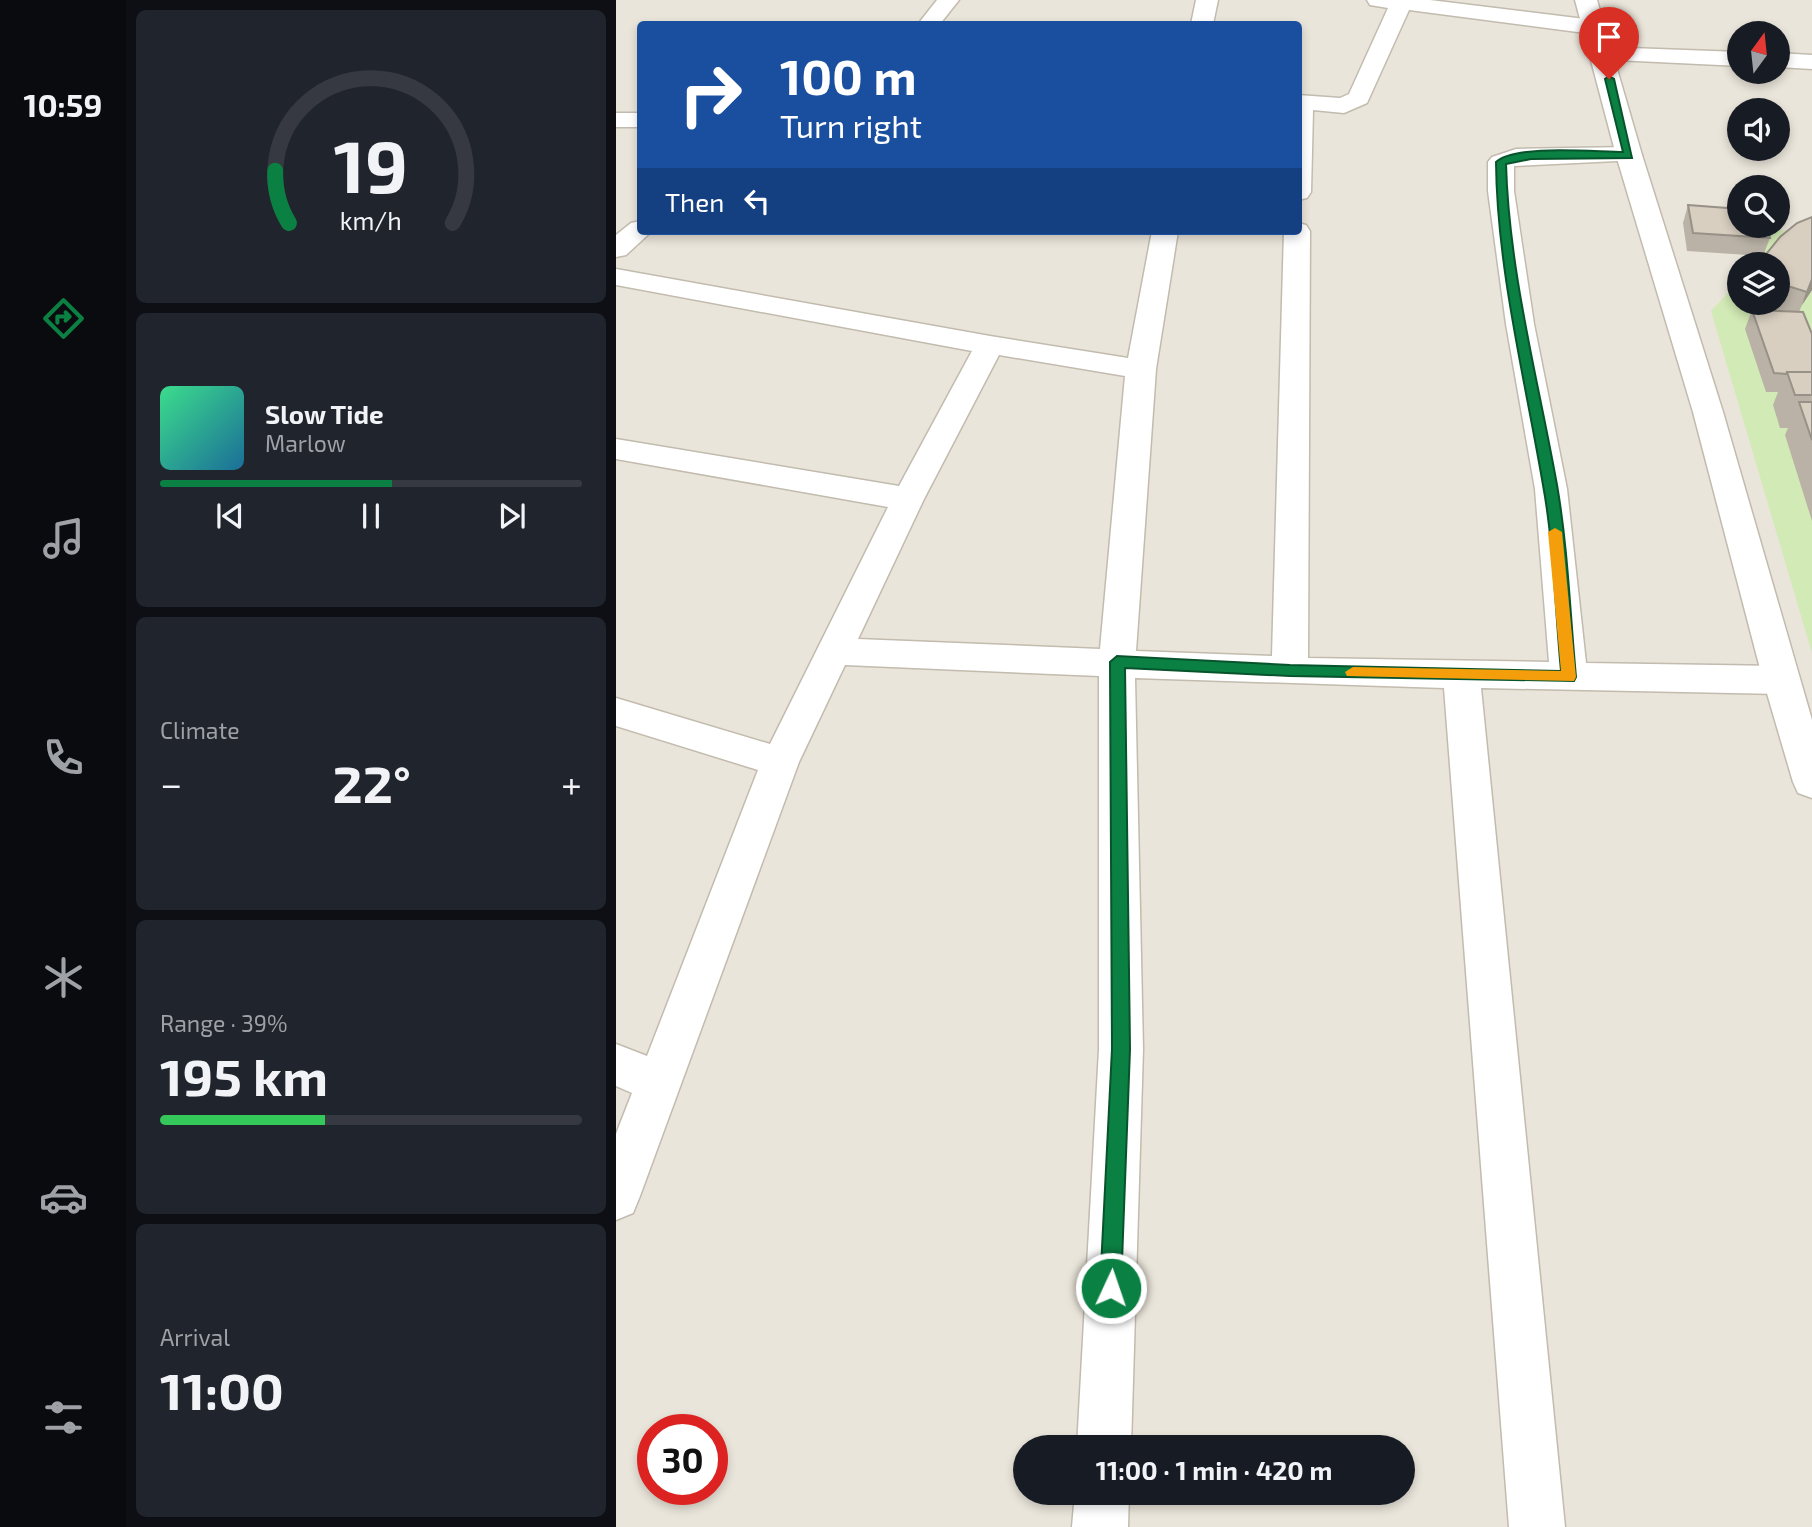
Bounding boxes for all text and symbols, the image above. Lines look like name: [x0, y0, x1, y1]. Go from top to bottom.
pin: [1579, 7, 1639, 79]
icon: arrive: [1590, 18, 1628, 56]
north arrow: [1727, 21, 1790, 84]
map controls: [1727, 21, 1790, 315]
text: 100 m: [780, 46, 917, 105]
icon: right: [665, 49, 756, 140]
text: 10:59: [24, 85, 102, 123]
button: sound: [1727, 98, 1790, 161]
text: Turn right: [780, 106, 922, 144]
text: 19: [334, 120, 408, 208]
button: search: [1727, 175, 1790, 238]
icon: left: [738, 182, 776, 220]
text: Then: [665, 186, 724, 217]
text: km/h: [340, 205, 402, 235]
button: layers: [1727, 252, 1790, 315]
icon: directions: [39, 294, 88, 343]
text: Slow Tide: [265, 398, 384, 429]
text: Marlow: [265, 429, 346, 457]
icon: previous: [211, 497, 249, 535]
icon: pause: [352, 497, 390, 535]
icon: next: [493, 497, 531, 535]
icon: music: [39, 514, 88, 563]
text: Climate: [160, 716, 240, 744]
icon: phone: [39, 733, 88, 782]
text: 22°: [332, 751, 411, 813]
text: −: [160, 760, 182, 806]
text: +: [561, 760, 582, 806]
icon: climate: [39, 953, 88, 1002]
text: Range · 39%: [160, 1009, 288, 1037]
text: 195 km: [160, 1044, 328, 1106]
icon: car: [39, 1173, 88, 1222]
position arrow: [1074, 1251, 1148, 1325]
text: Arrival: [160, 1323, 230, 1351]
text: 11:00: [160, 1358, 284, 1420]
icon: filters: [39, 1393, 88, 1442]
speed limit sign: 30: [637, 1414, 728, 1505]
text: 11:00 · 1 min · 420 m: [1096, 1454, 1332, 1485]

